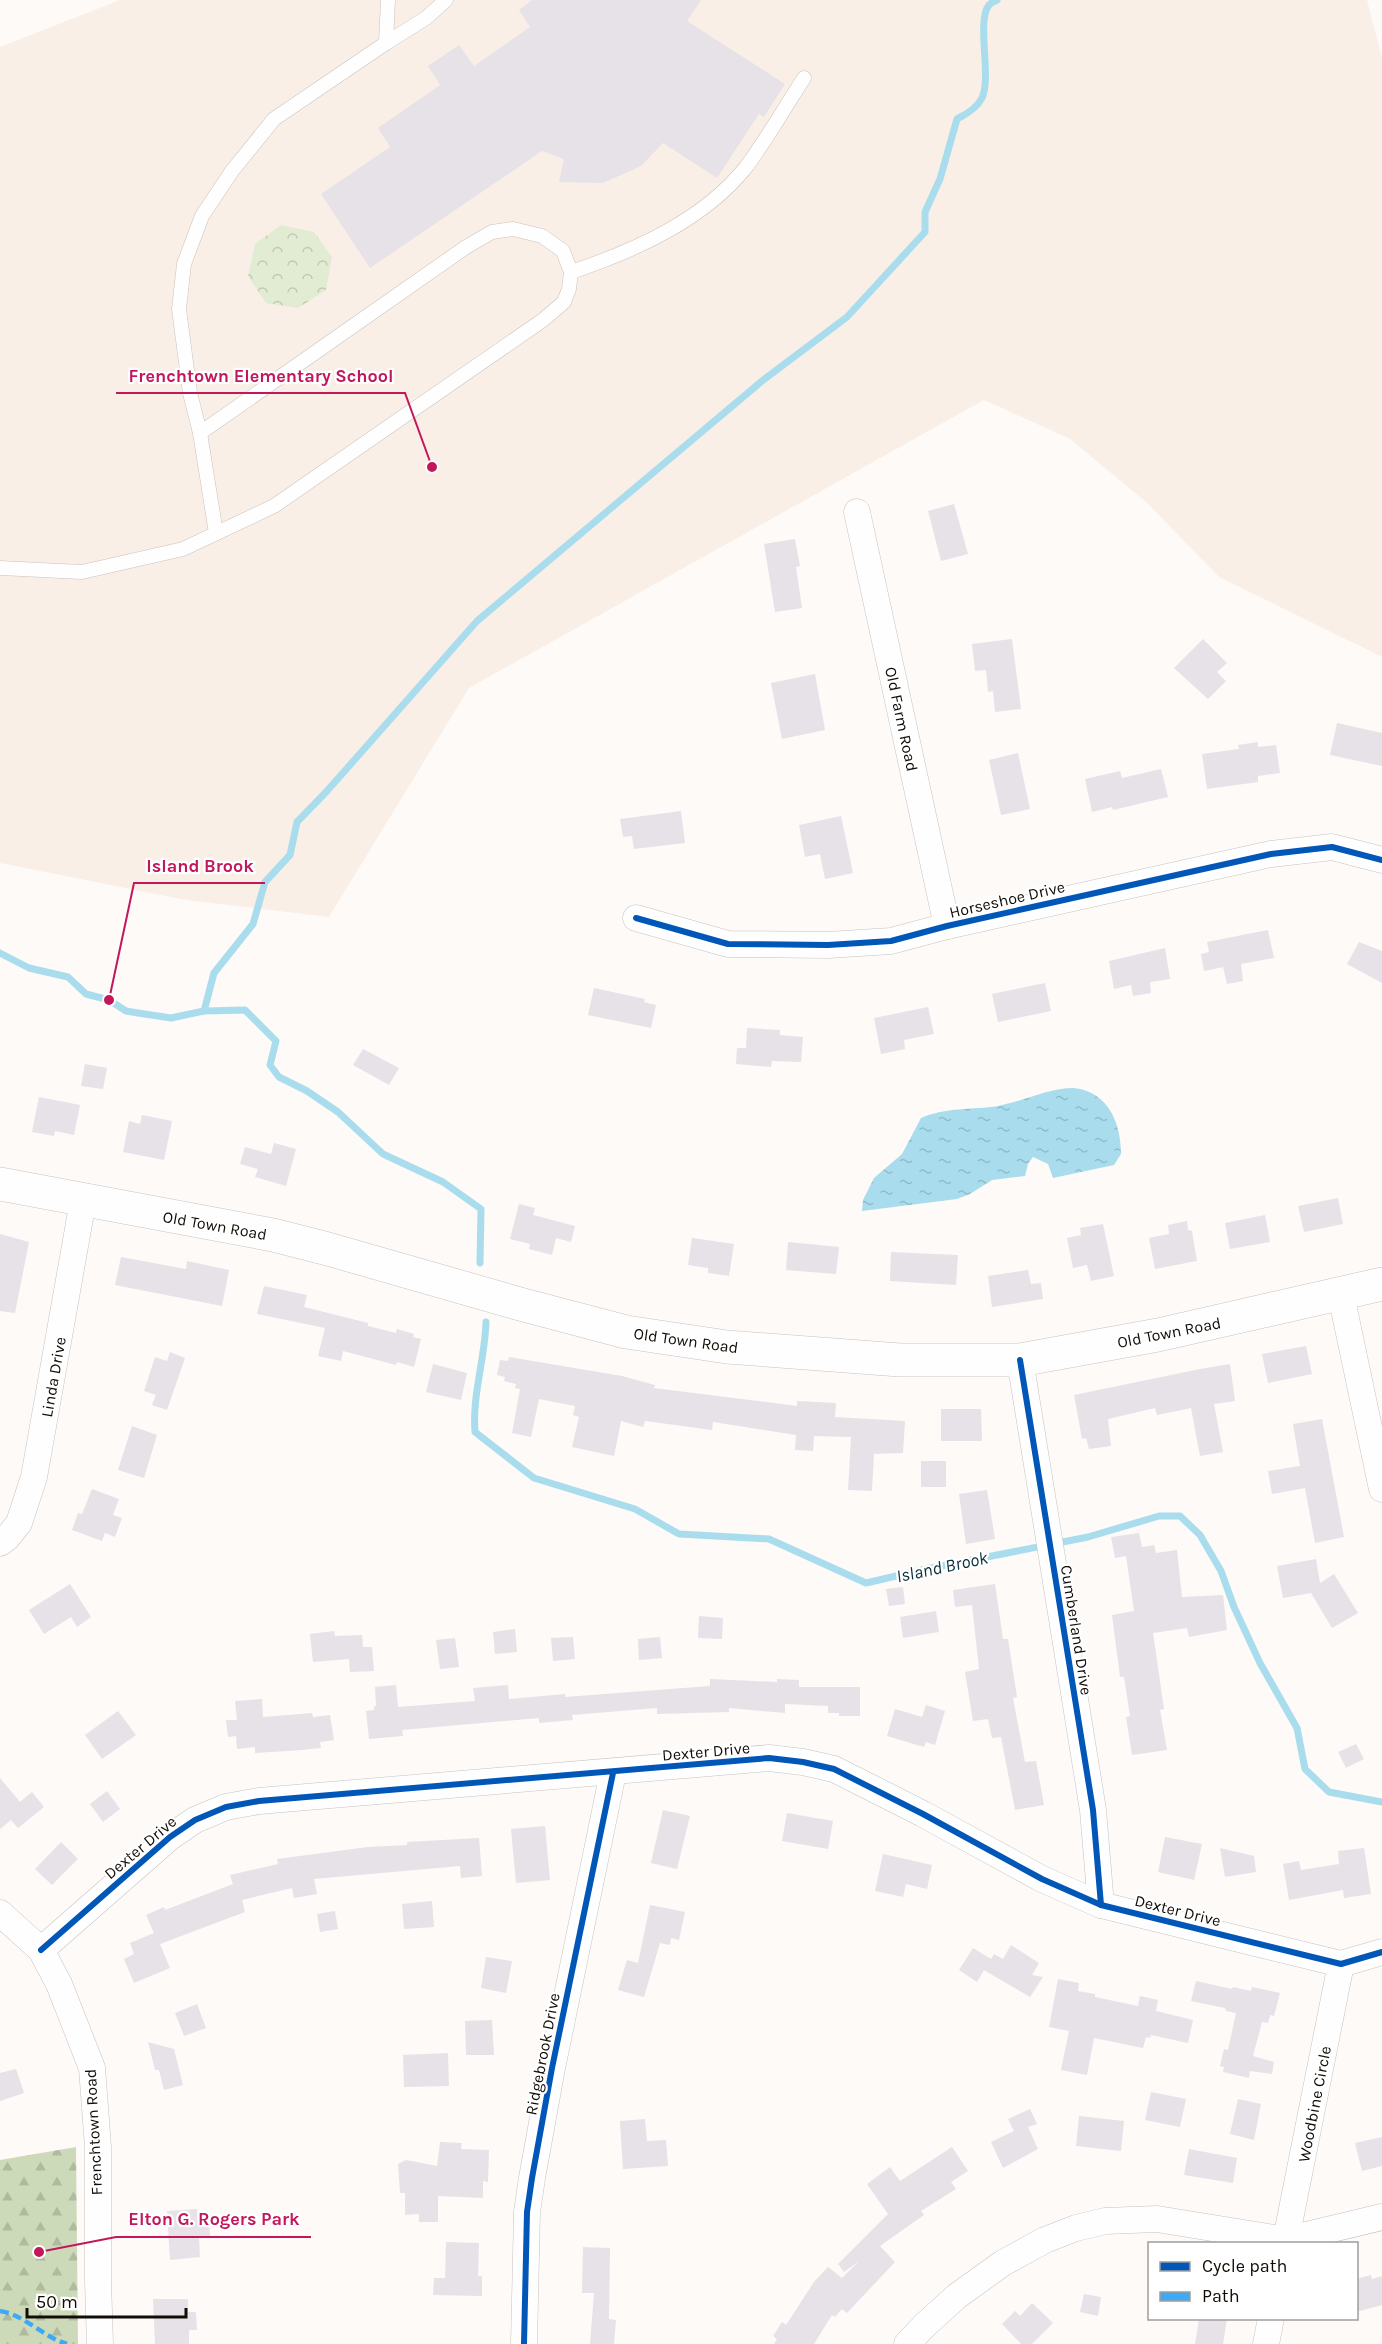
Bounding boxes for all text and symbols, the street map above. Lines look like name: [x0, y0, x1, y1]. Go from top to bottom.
callout: Frenchtown Elementary School: [116, 357, 405, 393]
text: Frenchtown Elementary School: [129, 365, 393, 387]
street label: Old Farm Road: [881, 665, 922, 773]
callout: Island Brook: [134, 847, 265, 883]
text: Island Brook: [146, 855, 254, 877]
street label: Horseshoe Drive: [947, 877, 1067, 922]
street label: Old Town Road: [161, 1207, 268, 1244]
street label: Old Town Road: [1116, 1313, 1223, 1352]
street label: Old Town Road: [632, 1324, 739, 1357]
street label: Linda Drive: [37, 1335, 70, 1419]
water label: Island Brook: [894, 1546, 991, 1587]
street label: Cumberland Drive: [1057, 1564, 1096, 1697]
street label: Dexter Drive: [661, 1738, 751, 1765]
street label: Dexter Drive: [100, 1812, 180, 1883]
street label: Dexter Drive: [1133, 1891, 1223, 1930]
street label: Ridgebrook Drive: [521, 1991, 564, 2117]
street label: Woodbine Circle: [1294, 2044, 1335, 2164]
street label: Frenchtown Road: [81, 2068, 106, 2196]
callout: Elton G. Rogers Park: [116, 2201, 311, 2237]
text: Elton G. Rogers Park: [128, 2208, 300, 2230]
legend: [1148, 2242, 1358, 2320]
text: Cycle path: [1202, 2255, 1287, 2277]
scale bar: [27, 2281, 186, 2319]
text: Path: [1202, 2285, 1240, 2307]
text: 50 m: [36, 2291, 78, 2313]

